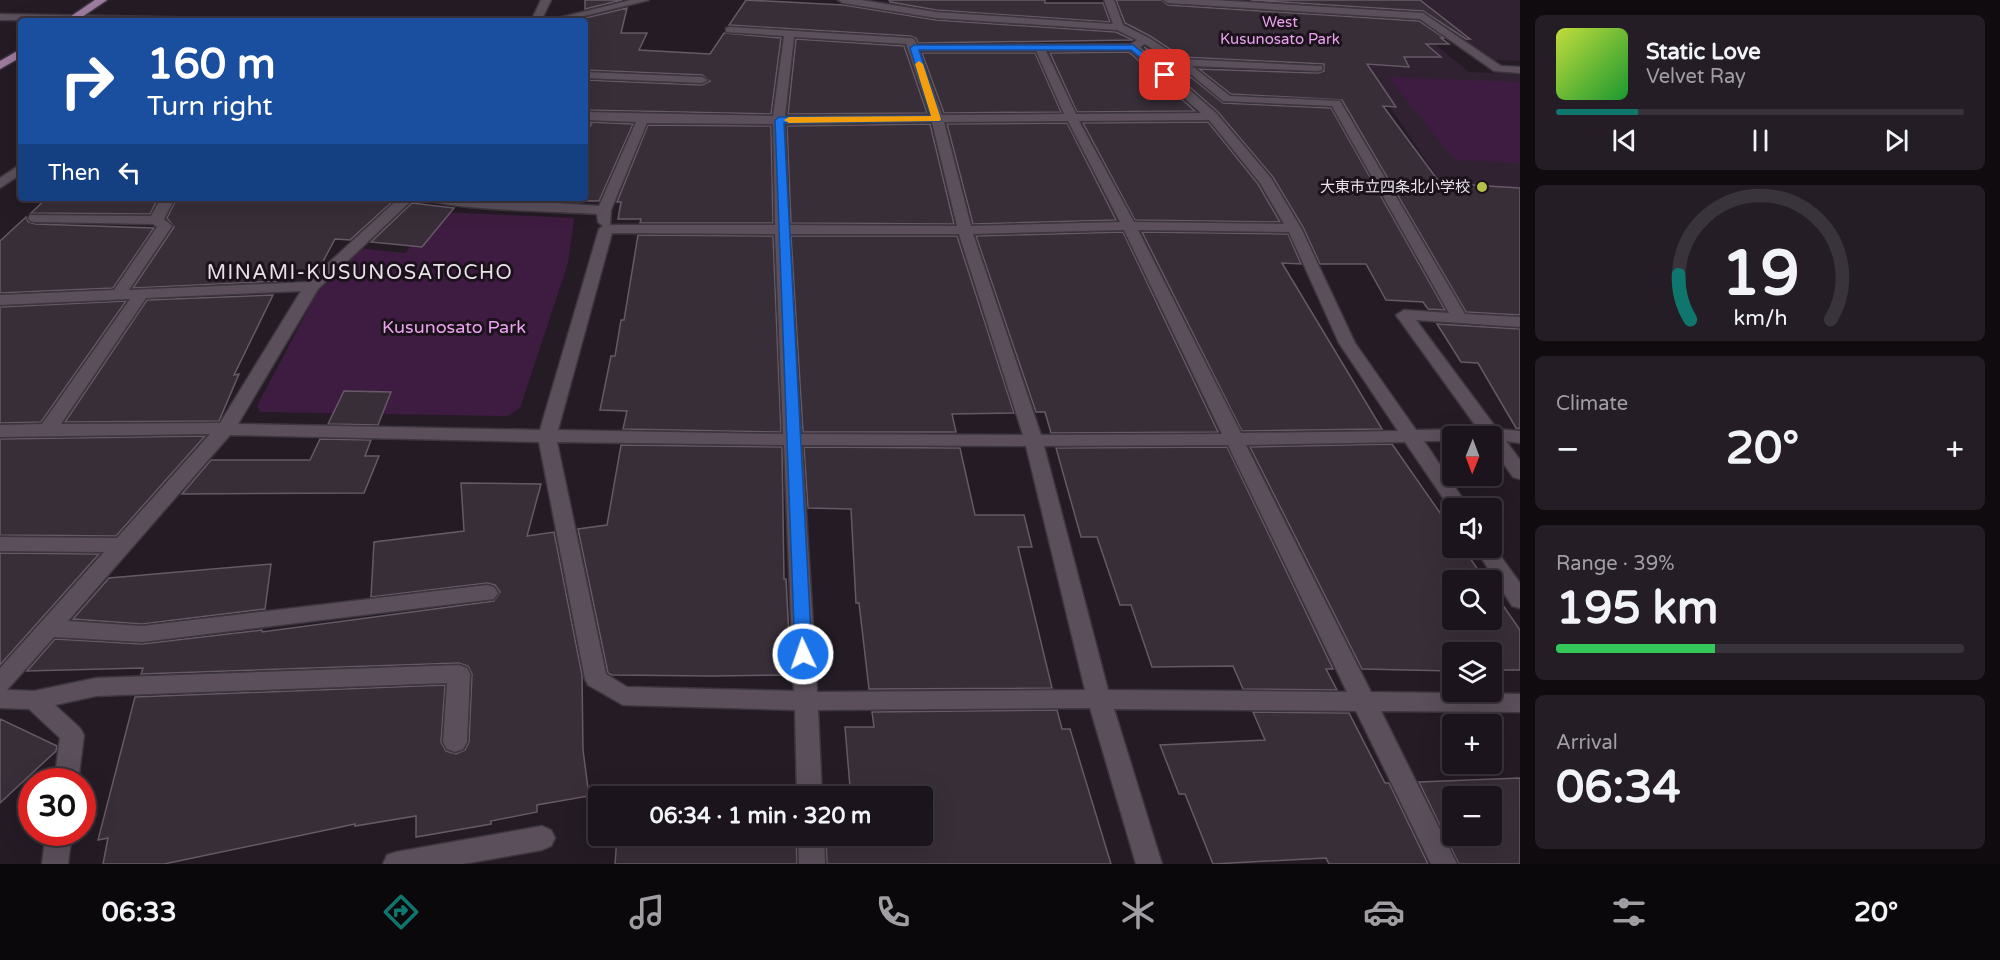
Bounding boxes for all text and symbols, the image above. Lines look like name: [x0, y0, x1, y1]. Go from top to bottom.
park label: West Kusunosato Park: [1220, 13, 1340, 48]
text: 160 m: [147, 39, 276, 90]
text: Static Love: [1646, 39, 1761, 65]
icon: right: [48, 42, 126, 120]
pin: [1139, 49, 1190, 100]
icon: arrive: [1148, 58, 1181, 91]
text: Velvet Ray: [1646, 65, 1746, 89]
text: Turn right: [147, 90, 273, 123]
icon: previous: [1608, 124, 1641, 157]
icon: pause: [1744, 124, 1777, 157]
icon: next: [1880, 124, 1913, 157]
icon: left: [113, 156, 146, 189]
text: Then: [48, 160, 101, 186]
place label: 大東市立四条北小学校: [1320, 178, 1470, 196]
marker: 大東市立四条北小学校: [1475, 180, 1489, 194]
text: 19: [1721, 237, 1799, 312]
district label: MINAMI-KUSUNOSATOCHO: [207, 261, 513, 285]
text: km/h: [1733, 305, 1787, 331]
park label: Kusunosato Park: [382, 316, 526, 338]
text: Climate: [1556, 392, 1628, 416]
text: 20°: [1726, 422, 1799, 476]
north arrow: [1442, 426, 1502, 486]
map controls: [1442, 426, 1502, 846]
text: −: [1556, 430, 1580, 469]
text: +: [1945, 430, 1964, 469]
button: sound: [1442, 498, 1502, 558]
text: Range · 39%: [1556, 552, 1675, 576]
button: search: [1442, 570, 1502, 630]
text: 195 km: [1556, 582, 1718, 636]
position arrow: [771, 622, 835, 686]
button: layers: [1442, 642, 1502, 702]
button: +: [1442, 714, 1502, 774]
text: Arrival: [1556, 731, 1618, 755]
text: 06:34: [1556, 761, 1681, 815]
speed limit sign: 30: [18, 768, 96, 846]
button: −: [1442, 786, 1502, 846]
text: 06:34 · 1 min · 320 m: [650, 803, 871, 829]
icon: directions: [380, 891, 422, 933]
icon: music: [626, 891, 668, 933]
icon: phone: [872, 891, 914, 933]
icon: climate: [1117, 891, 1159, 933]
icon: car: [1363, 891, 1405, 933]
icon: filters: [1608, 891, 1650, 933]
text: 06:33: [102, 896, 177, 929]
text: 20°: [1854, 896, 1898, 929]

